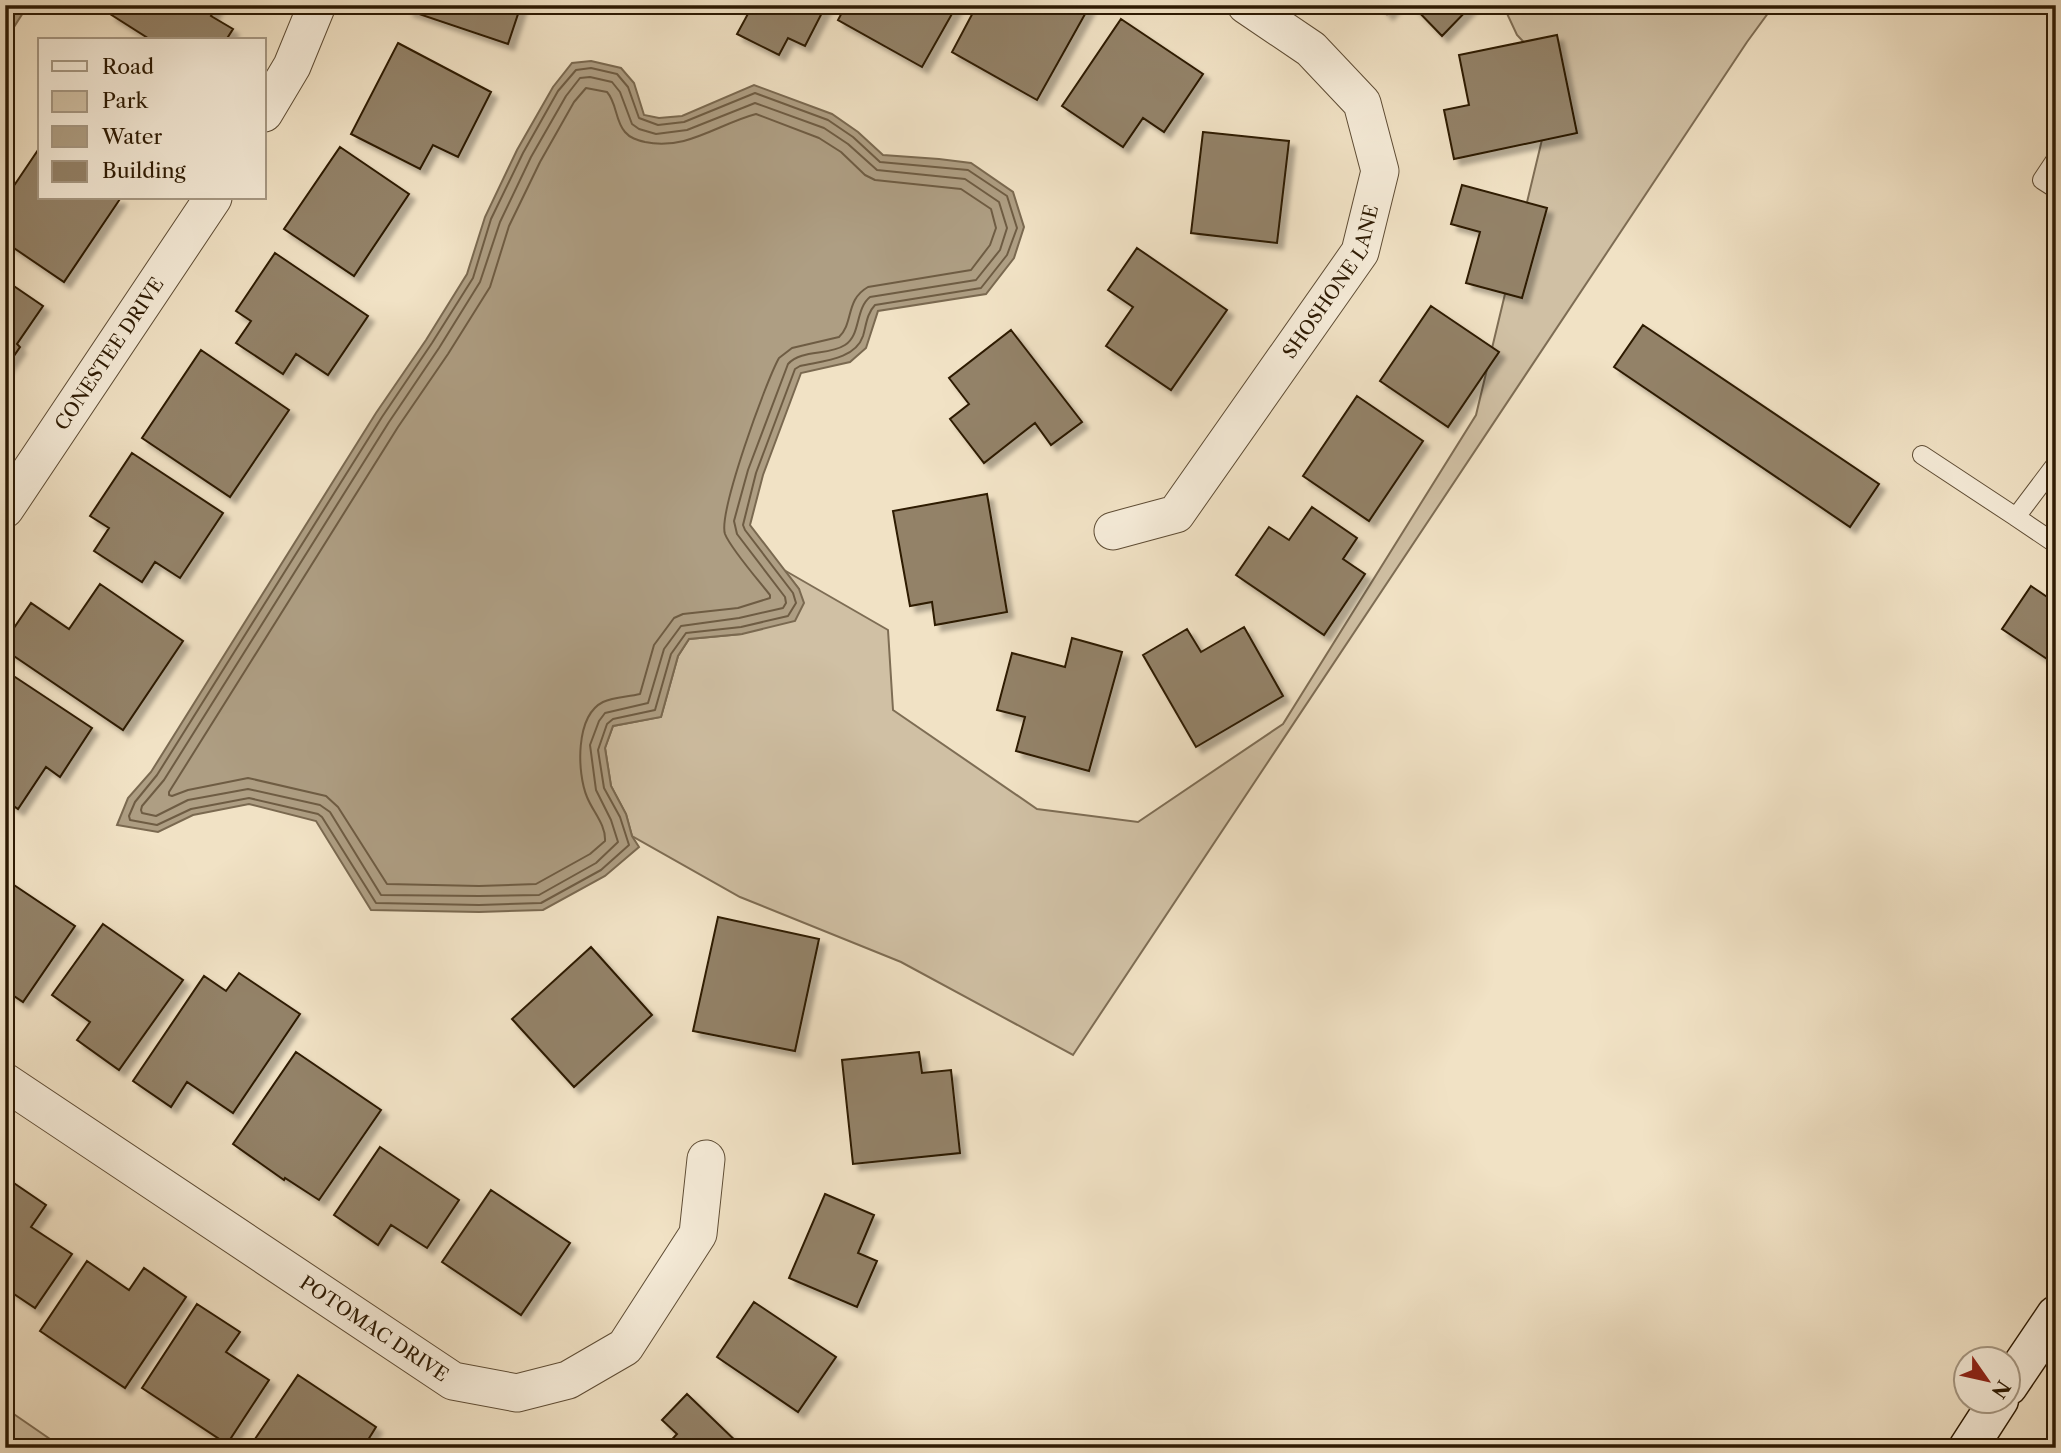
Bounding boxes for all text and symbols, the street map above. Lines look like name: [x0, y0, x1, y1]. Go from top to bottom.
legend: [38, 38, 266, 200]
text: Road: [102, 54, 154, 79]
text: Park: [102, 88, 148, 113]
text: Water: [101, 124, 162, 149]
text: Building: [102, 158, 187, 183]
street label: SHOSHONE LANE: [1277, 202, 1383, 363]
street label: CONESTEE DRIVE: [50, 273, 168, 434]
street label: POTOMAC DRIVE: [296, 1271, 453, 1386]
north arrow: [1952, 1344, 2022, 1414]
text: N: [1987, 1376, 2015, 1403]

